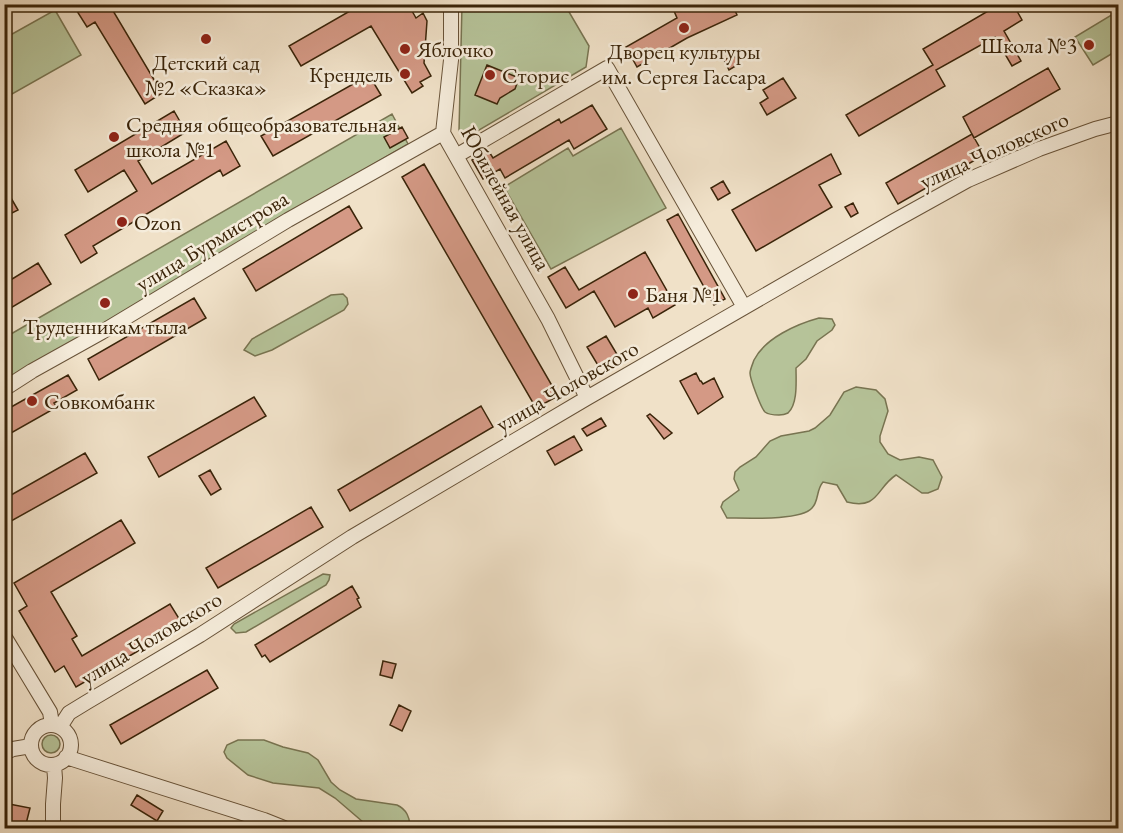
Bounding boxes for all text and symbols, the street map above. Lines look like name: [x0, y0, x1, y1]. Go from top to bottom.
marker: Дворец культуры им. Сергея Гассара: [677, 21, 691, 35]
place label: Школа №3: [980, 31, 1077, 60]
marker: Детский сад №2 «Сказка»: [199, 32, 213, 46]
place label: Яблочко: [416, 35, 494, 64]
place label: Дворец культуры им. Сергея Гассара: [602, 37, 766, 91]
marker: Школа №3: [1082, 38, 1096, 52]
marker: Яблочко: [398, 42, 412, 56]
place label: Детский сад №2 «Сказка»: [145, 48, 267, 102]
place label: Крендель: [309, 60, 393, 89]
place label: Сторис: [502, 61, 570, 90]
marker: Крендель: [398, 67, 412, 81]
marker: Сторис: [483, 68, 497, 82]
street label: улица Чоловского: [915, 104, 1073, 196]
place label: Средняя общеобразовательная школа №1: [126, 110, 397, 164]
street label: Юбилейная улица: [454, 120, 558, 276]
marker: Средняя общеобразовательная школа №1: [107, 130, 121, 144]
street label: улица Бурмистрова: [130, 184, 294, 298]
place label: Ozon: [134, 208, 182, 237]
marker: Ozon: [115, 215, 129, 229]
place label: Баня №1: [645, 280, 722, 309]
marker: Баня №1: [626, 287, 640, 301]
marker: Труденникам тыла: [98, 296, 112, 310]
place label: Труденникам тыла: [23, 312, 188, 341]
street label: улица Чоловского: [490, 333, 644, 439]
place label: Совкомбанк: [44, 387, 156, 416]
marker: Совкомбанк: [25, 394, 39, 408]
street label: улица Чоловского: [75, 584, 227, 692]

